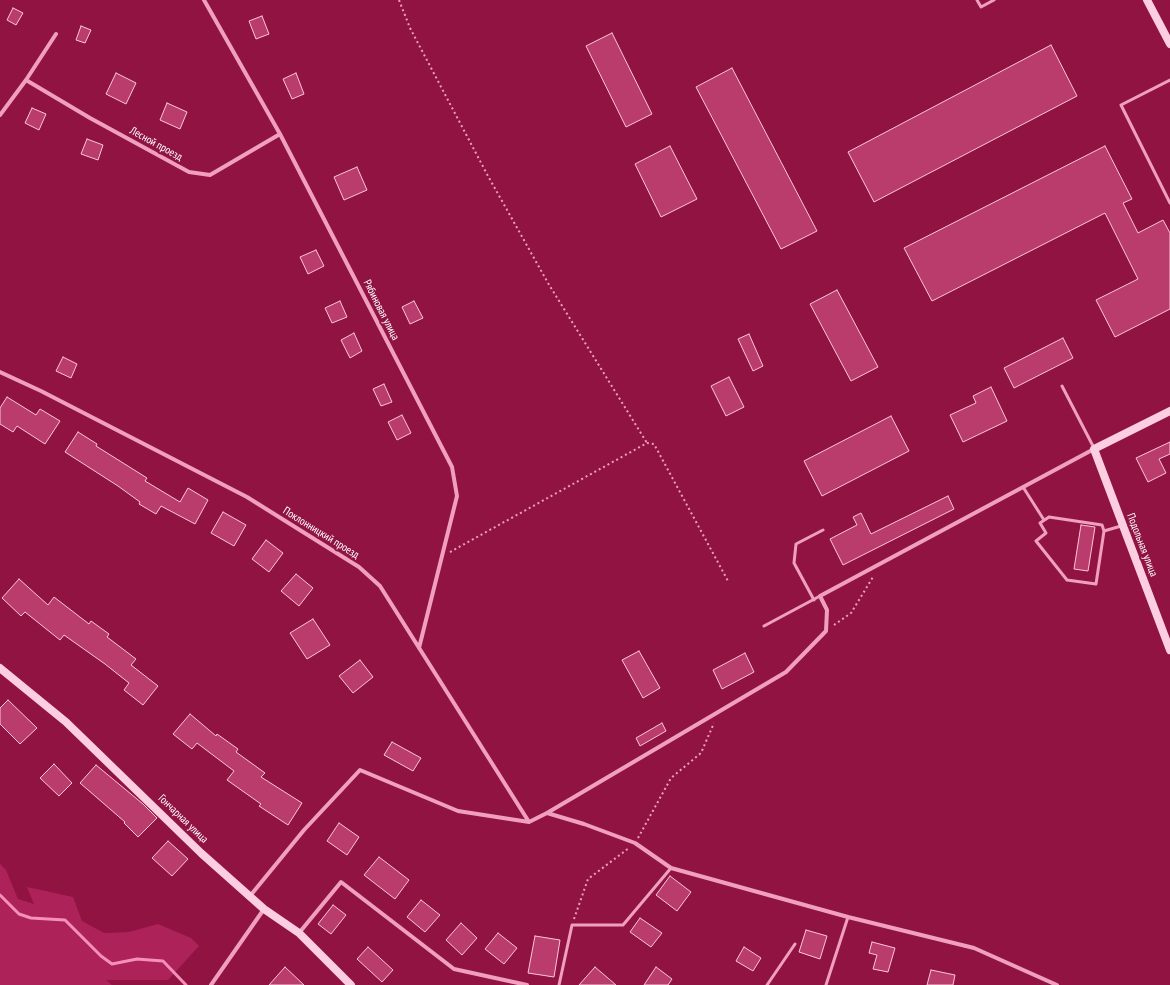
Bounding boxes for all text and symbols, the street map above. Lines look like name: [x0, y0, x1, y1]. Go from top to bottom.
street label: Лесной проезд: [127, 124, 185, 164]
street label: Рябиновая улица: [360, 277, 402, 343]
street label: Поклонницкий проезд: [281, 504, 361, 562]
street label: Подольная улица: [1124, 511, 1160, 579]
street label: Гончарная улица: [155, 792, 211, 846]

